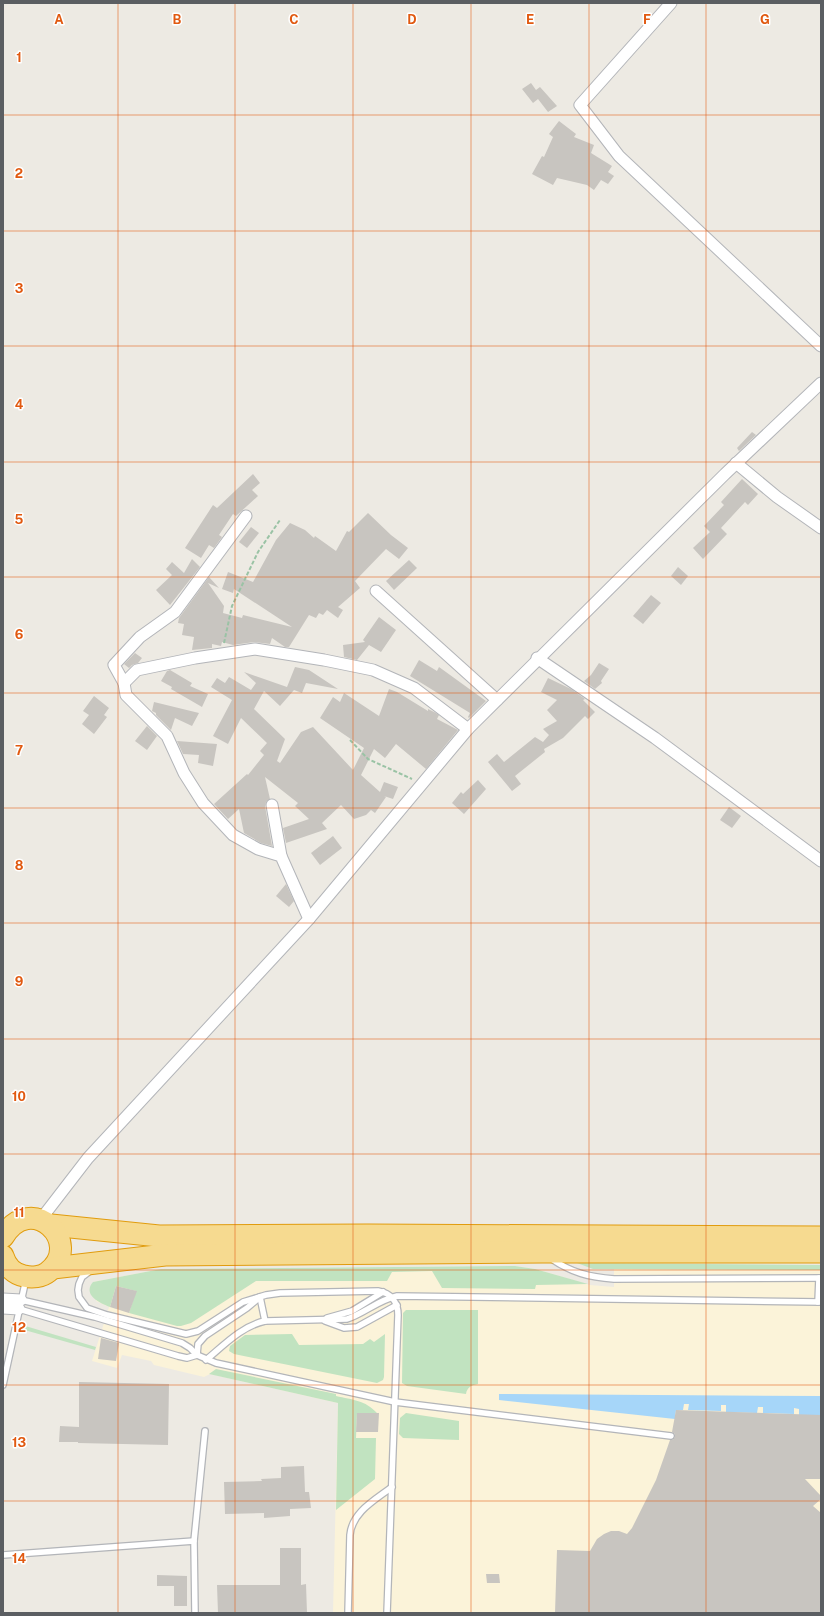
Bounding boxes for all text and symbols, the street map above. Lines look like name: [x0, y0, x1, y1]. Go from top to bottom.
text: A: [54, 12, 64, 27]
text: B: [173, 12, 182, 27]
text: C: [289, 12, 299, 27]
text: D: [407, 12, 417, 27]
text: E: [526, 12, 534, 27]
text: F: [643, 12, 651, 27]
text: G: [760, 12, 770, 27]
text: 1: [16, 50, 22, 65]
text: 2: [15, 166, 23, 181]
text: 3: [15, 281, 24, 296]
text: 4: [15, 397, 24, 412]
text: 5: [15, 512, 24, 527]
text: 6: [15, 627, 24, 642]
text: 7: [15, 743, 23, 758]
text: 8: [15, 858, 24, 873]
text: 9: [15, 974, 23, 989]
text: 10: [12, 1089, 26, 1104]
text: 11: [13, 1205, 25, 1220]
text: 12: [12, 1320, 26, 1335]
text: 13: [12, 1435, 26, 1450]
text: 14: [12, 1551, 27, 1566]

